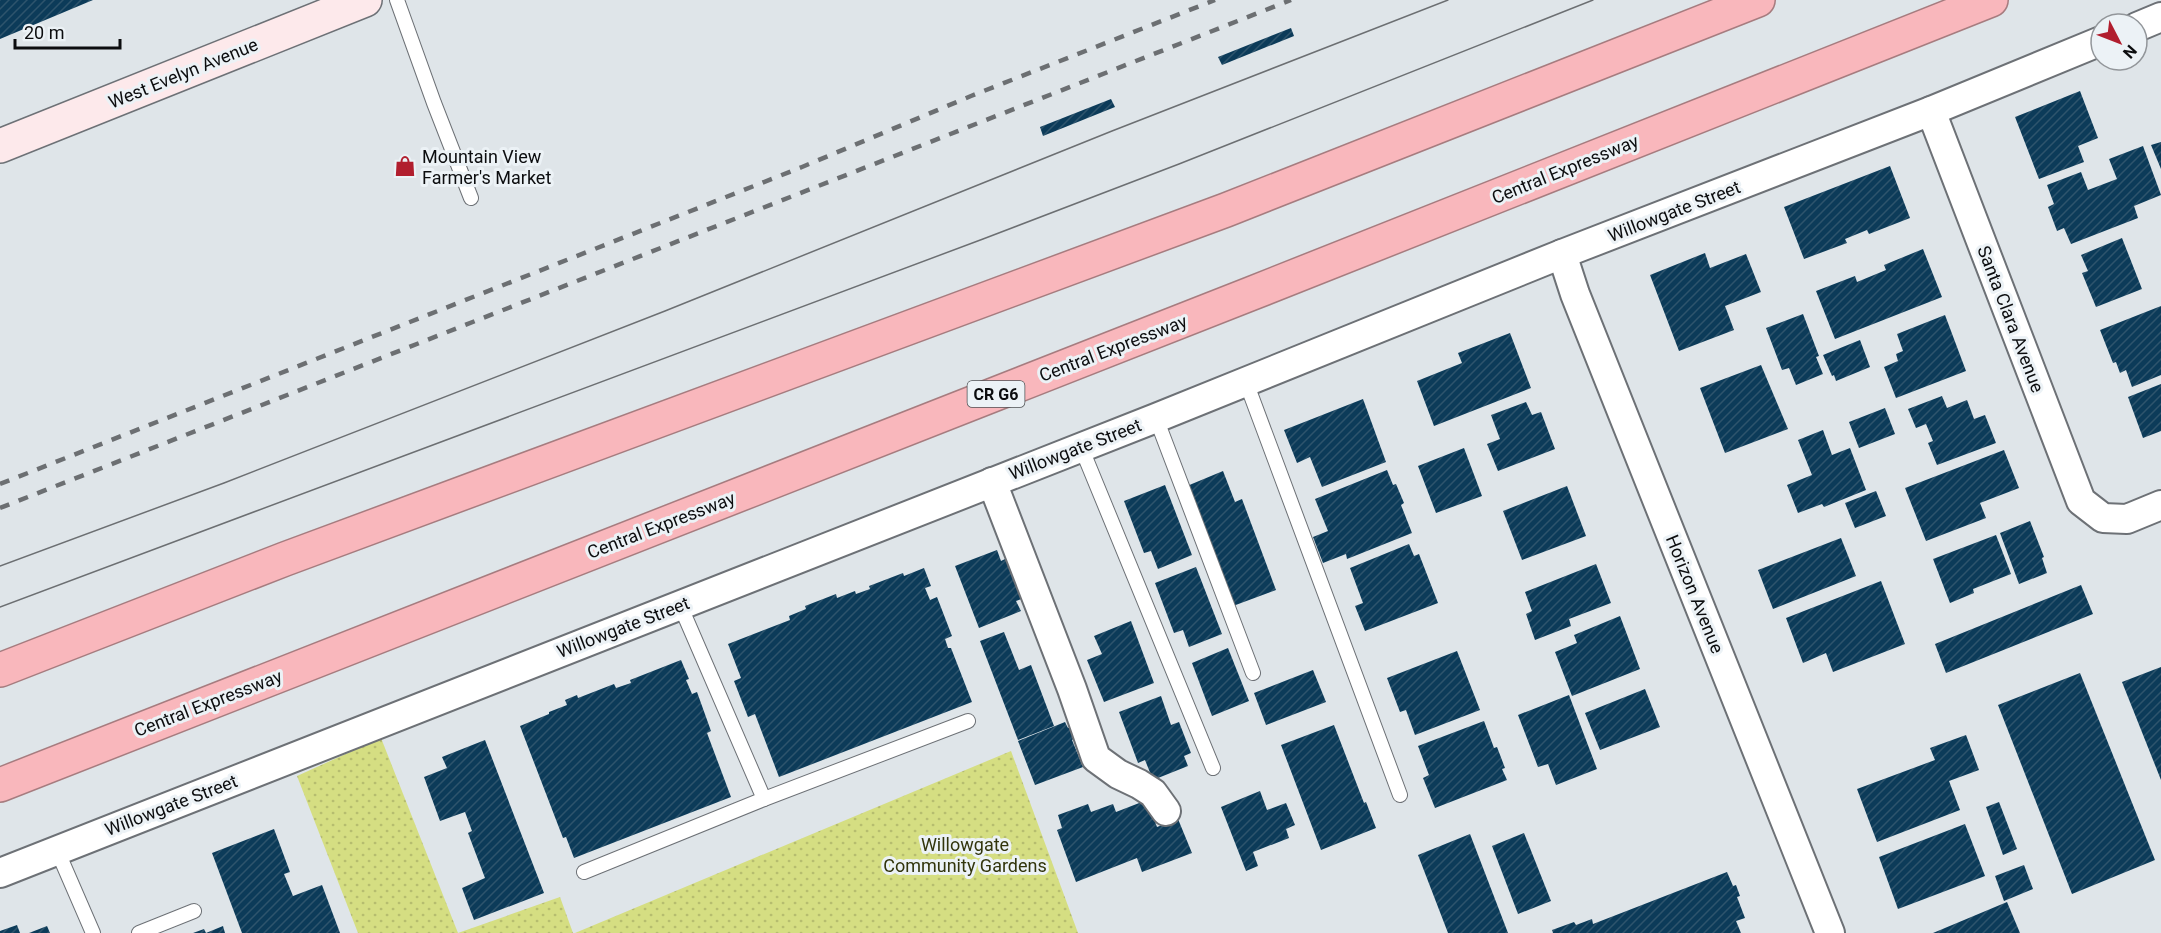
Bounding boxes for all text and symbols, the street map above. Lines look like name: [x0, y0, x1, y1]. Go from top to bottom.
scale bar: [15, 12, 120, 50]
north arrow: [2089, 12, 2149, 72]
text: 20 m: [24, 22, 64, 43]
street label: West Evelyn Avenue: [105, 33, 261, 113]
text: N: [2119, 41, 2141, 62]
street label: Central Expressway: [1489, 130, 1642, 208]
place label: Mountain View Farmer's Market: [422, 146, 551, 188]
shop icon: Mountain View Farmer's Market: [393, 154, 417, 178]
street label: Willowgate Street: [1605, 176, 1743, 246]
street label: Santa Clara Avenue: [1973, 243, 2049, 395]
street label: Central Expressway: [1036, 310, 1190, 386]
road number: CR G6: [968, 381, 1024, 407]
street label: Willowgate Street: [1006, 414, 1144, 484]
street label: Central Expressway: [584, 487, 738, 563]
street label: Horizon Avenue: [1662, 532, 1728, 656]
street label: Willowgate Street: [554, 592, 692, 662]
street label: Central Expressway: [131, 665, 285, 741]
street label: Willowgate Street: [102, 770, 240, 840]
park label: Willowgate Community Gardens: [883, 834, 1047, 876]

